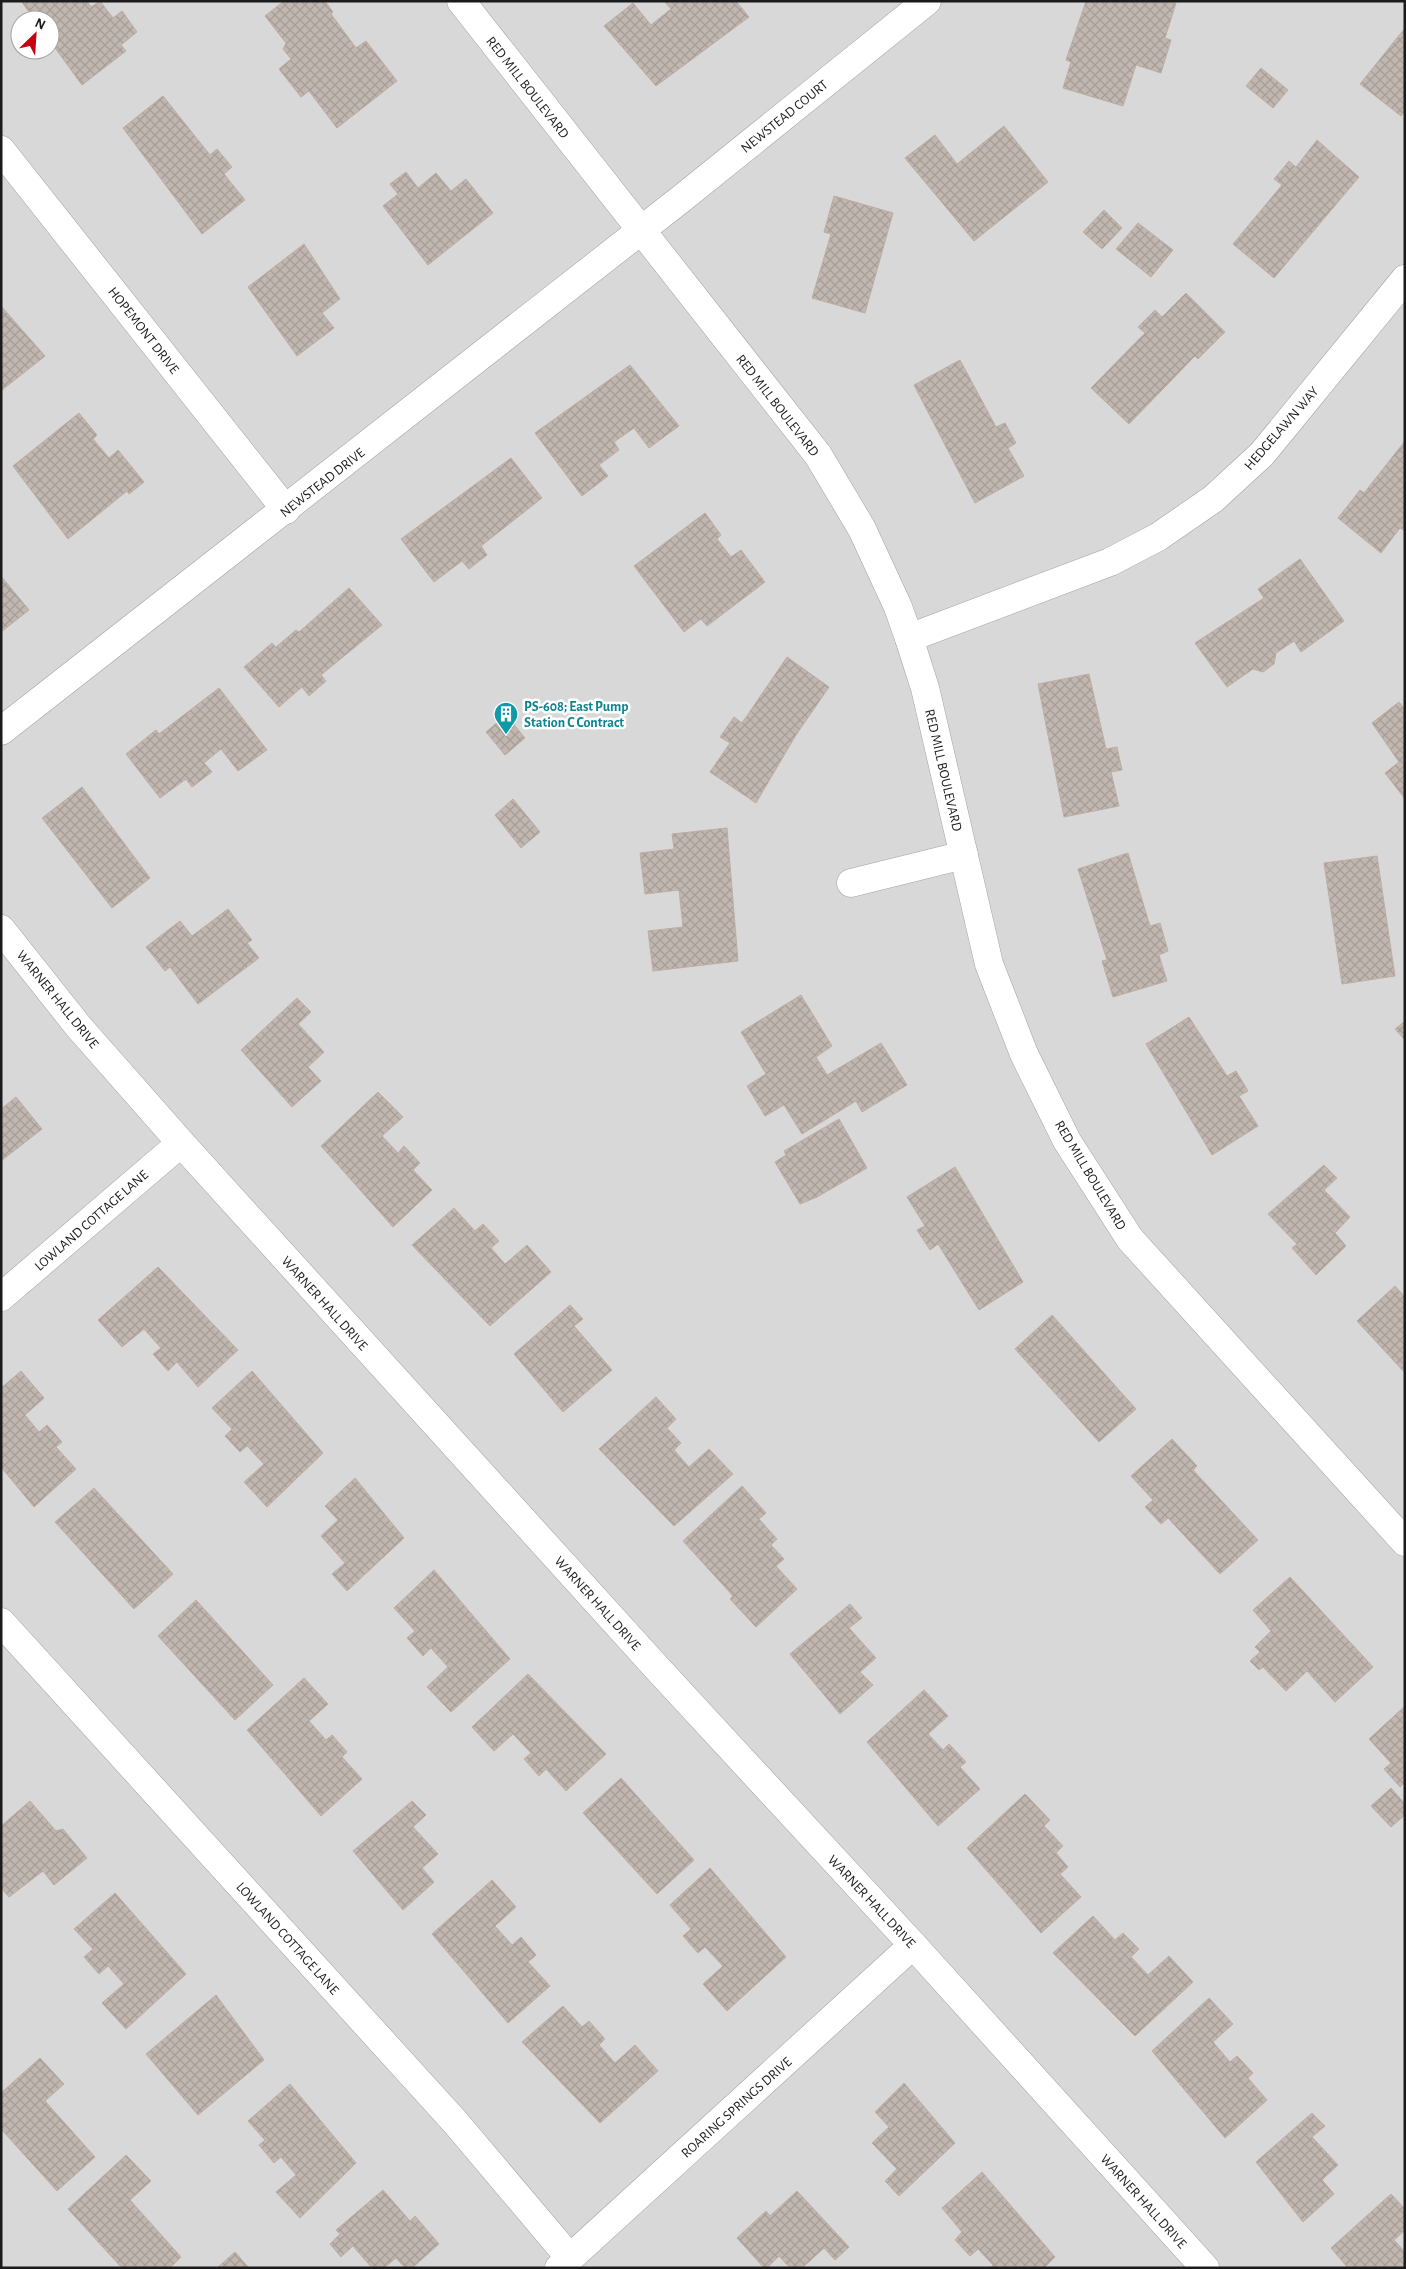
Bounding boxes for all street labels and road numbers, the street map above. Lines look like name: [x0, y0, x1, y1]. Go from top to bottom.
street label: RED MILL BOULEVARD: [483, 34, 571, 141]
street label: NEWSTEAD COURT: [739, 78, 831, 156]
street label: HOPEMONT DRIVE: [105, 285, 181, 377]
street label: RED MILL BOULEVARD: [733, 352, 821, 459]
street label: HEDGELAWN WAY: [1242, 384, 1322, 473]
street label: NEWSTEAD DRIVE: [278, 445, 368, 520]
street label: RED MILL BOULEVARD: [922, 708, 964, 833]
street label: WARNER HALL DRIVE: [14, 948, 101, 1051]
street label: RED MILL BOULEVARD: [1052, 1118, 1128, 1233]
street label: LOWLAND COTTAGE LANE: [32, 1168, 151, 1274]
street label: WARNER HALL DRIVE: [279, 1254, 370, 1354]
street label: WARNER HALL DRIVE: [552, 1554, 643, 1654]
street label: WARNER HALL DRIVE: [825, 1853, 918, 1951]
street label: LOWLAND COTTAGE LANE: [233, 1880, 341, 1998]
street label: ROARING SPRINGS DRIVE: [679, 2055, 795, 2161]
street label: WARNER HALL DRIVE: [1098, 2152, 1189, 2252]

